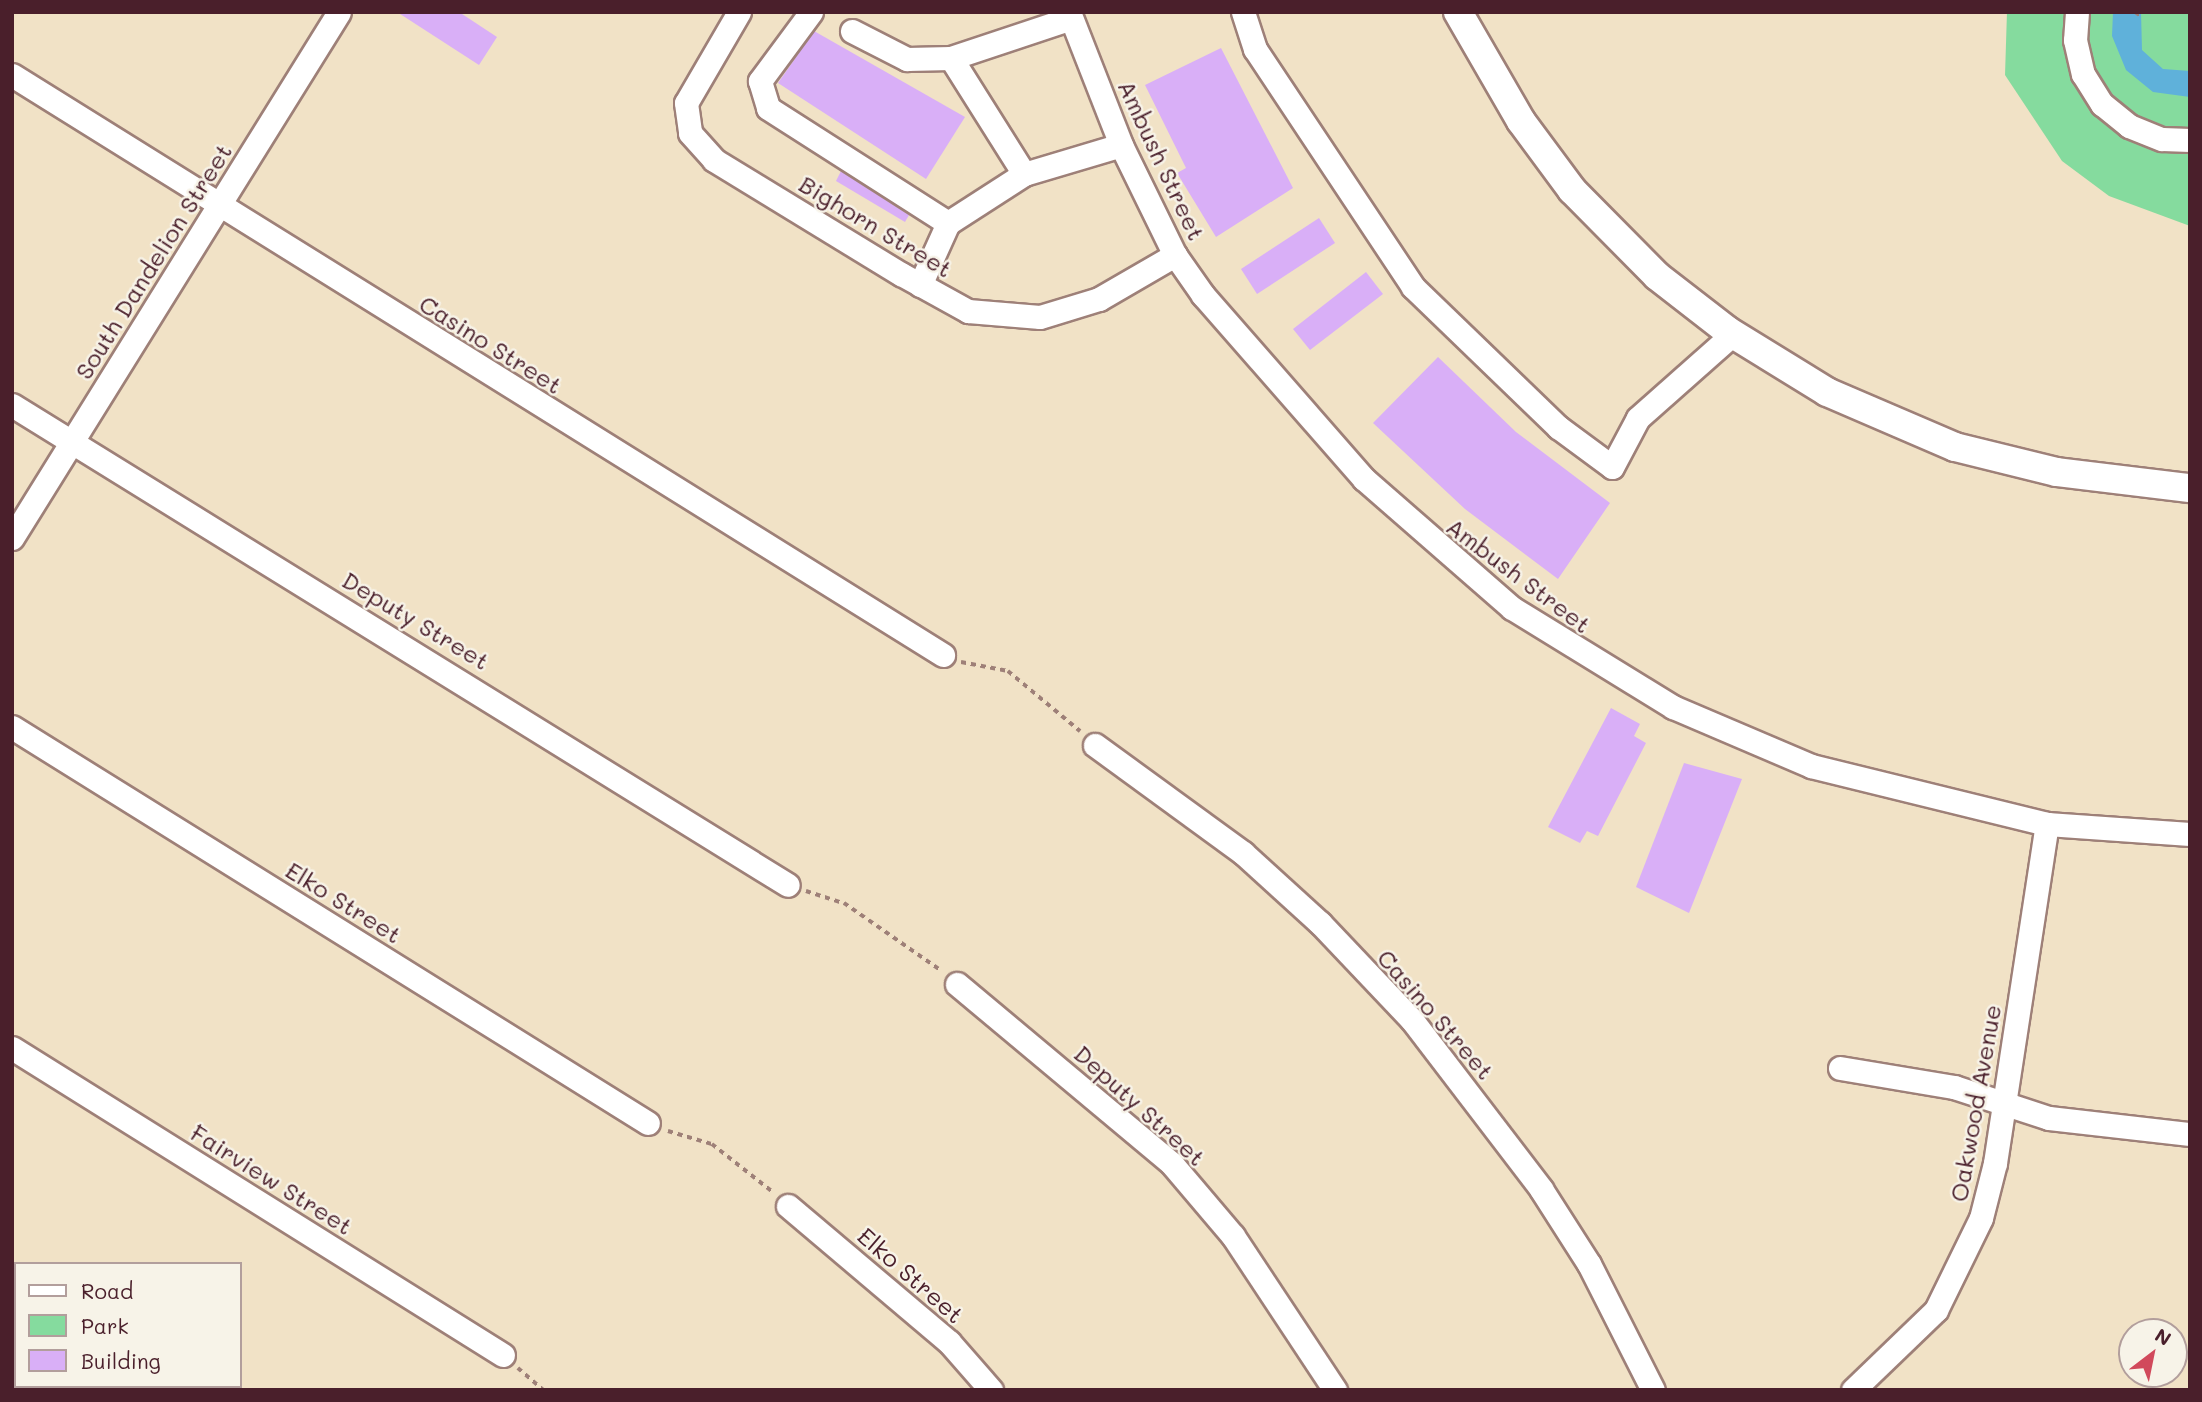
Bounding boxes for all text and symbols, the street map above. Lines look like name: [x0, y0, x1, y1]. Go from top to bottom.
street label: Ambush Street: [1112, 75, 1212, 245]
street label: South Dandelion Street: [69, 138, 237, 384]
street label: Bighorn Street: [794, 169, 958, 283]
street label: Casino Street: [414, 289, 568, 399]
street label: Ambush Street: [1441, 511, 1597, 639]
street label: Deputy Street: [337, 565, 495, 675]
street label: Elko Street: [281, 855, 407, 949]
street label: Casino Street: [1372, 943, 1500, 1085]
street label: Oakwood Avenue: [1943, 1002, 2007, 1204]
street label: Deputy Street: [1069, 1039, 1211, 1171]
street label: Fairview Street: [186, 1118, 358, 1240]
street label: Elko Street: [852, 1221, 970, 1329]
legend: [14, 1262, 242, 1388]
text: Road: [81, 1277, 133, 1304]
text: Park: [81, 1312, 129, 1339]
north arrow: [2118, 1318, 2188, 1388]
text: N: [2151, 1322, 2176, 1351]
text: Building: [81, 1347, 161, 1374]

